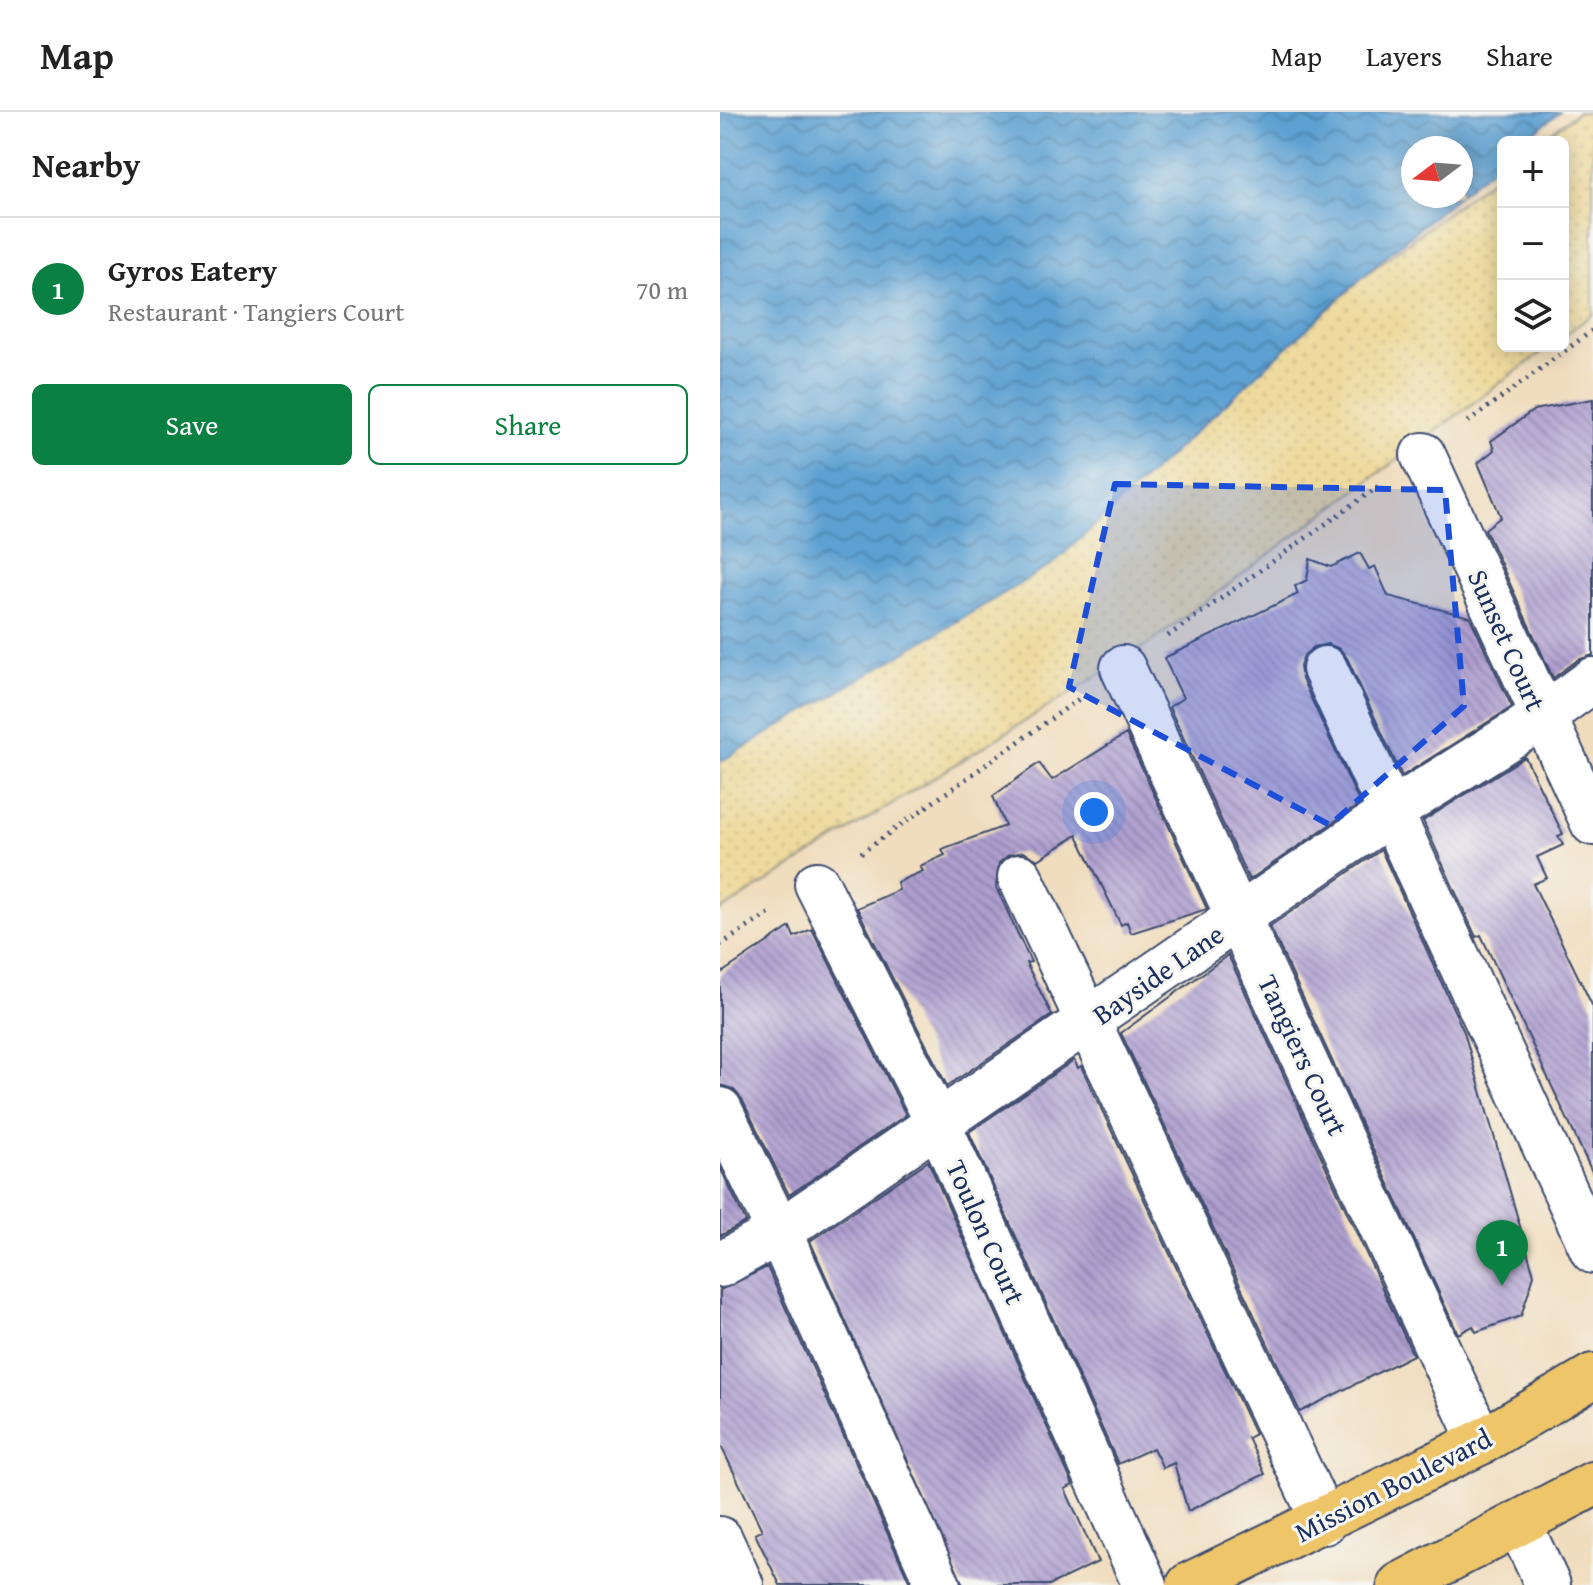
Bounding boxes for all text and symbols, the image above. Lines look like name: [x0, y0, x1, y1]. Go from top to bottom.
text: Map: [40, 27, 114, 83]
text: Map: [1271, 35, 1322, 76]
text: Layers: [1366, 35, 1442, 76]
text: Share: [1486, 35, 1553, 76]
north arrow: [1401, 136, 1473, 208]
map controls: [1497, 136, 1569, 352]
button: +: [1497, 136, 1569, 208]
text: Nearby: [32, 140, 141, 189]
button: −: [1497, 208, 1569, 280]
text: Gyros Eatery: [108, 248, 277, 292]
text: 1: [51, 270, 65, 309]
text: 70 m: [636, 270, 688, 309]
button: layers: [1497, 280, 1569, 352]
text: Restaurant · Tangiers Court: [108, 292, 404, 331]
button: Save: [32, 384, 352, 465]
button: Share: [368, 384, 688, 465]
street label: Sunset Court: [1458, 563, 1557, 717]
your location: [1074, 792, 1114, 832]
street label: Bayside Lane: [1084, 913, 1232, 1034]
street label: Tangiers Court: [1248, 968, 1359, 1142]
street label: Toulon Court: [936, 1153, 1037, 1311]
pin: 1: [1476, 1220, 1528, 1286]
street label: Mission Boulevard: [1287, 1417, 1498, 1552]

